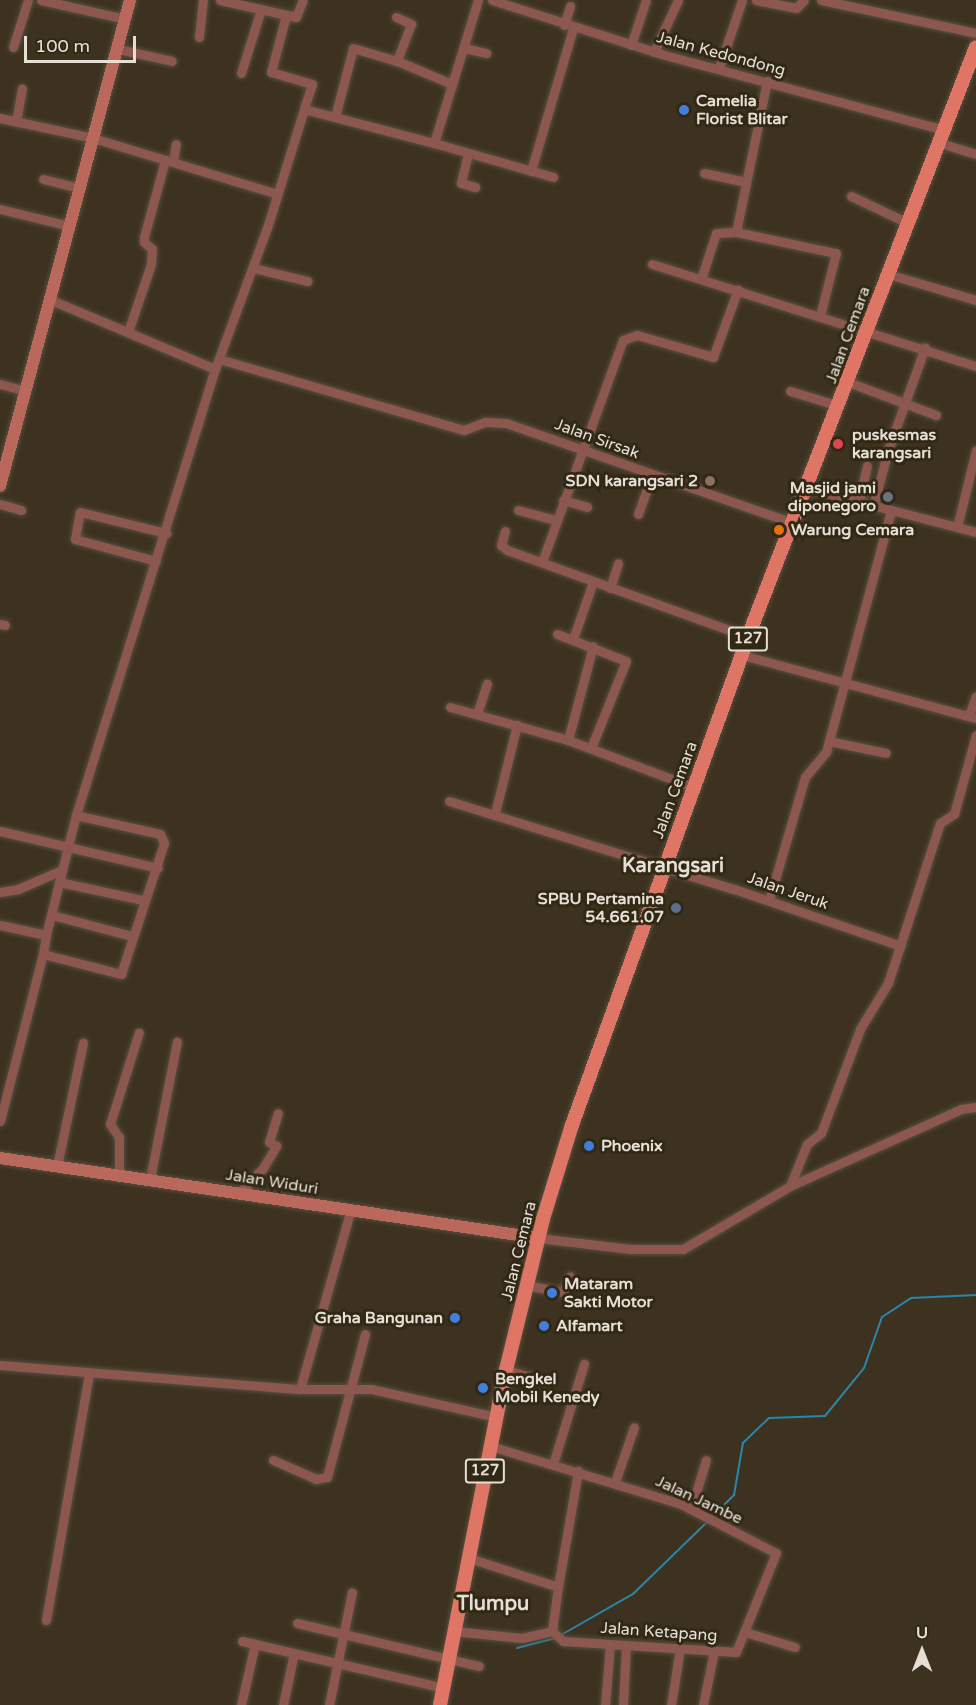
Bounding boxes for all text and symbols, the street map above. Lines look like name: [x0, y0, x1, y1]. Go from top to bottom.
scale bar: [27, 24, 140, 62]
street label: Jalan Kedondong: [655, 28, 787, 80]
text: 100 m: [35, 35, 90, 57]
place label: Camelia Florist Blitar: [696, 91, 788, 129]
marker: Camelia Florist Blitar: [677, 103, 691, 117]
street label: Jalan Cemara: [822, 284, 874, 386]
street label: Jalan Sirsak: [552, 415, 642, 463]
place label: puskesmas karangsari: [852, 425, 936, 463]
marker: puskesmas karangsari: [829, 435, 847, 453]
place label: SDN karangsari 2: [566, 471, 698, 491]
marker: SDN karangsari 2: [703, 474, 717, 488]
place label: Masjid jami diponegoro: [788, 478, 876, 516]
marker: Masjid jami diponegoro: [881, 490, 895, 504]
place label: Warung Cemara: [791, 520, 914, 540]
marker: Warung Cemara: [772, 523, 786, 537]
road number: 127: [727, 627, 769, 651]
street label: Jalan Cemara: [649, 739, 701, 841]
district label: Karangsari: [622, 854, 724, 878]
street label: Jalan Jeruk: [745, 868, 831, 914]
place label: SPBU Pertamina 54.661.07: [538, 889, 664, 927]
marker: SPBU Pertamina 54.661.07: [669, 901, 683, 915]
place label: Phoenix: [601, 1136, 663, 1156]
marker: Phoenix: [582, 1139, 596, 1153]
street label: Jalan Widuri: [224, 1165, 320, 1199]
street label: Jalan Cemara: [497, 1199, 541, 1303]
place label: Mataram Sakti Motor: [564, 1274, 653, 1312]
marker: Mataram Sakti Motor: [545, 1286, 559, 1300]
place label: Graha Bangunan: [315, 1308, 443, 1328]
marker: Graha Bangunan: [448, 1311, 462, 1325]
place label: Alfamart: [556, 1316, 623, 1336]
marker: Alfamart: [537, 1319, 551, 1333]
place label: Bengkel Mobil Kenedy: [495, 1369, 599, 1407]
marker: Bengkel Mobil Kenedy: [476, 1381, 490, 1395]
road number: 127: [464, 1459, 506, 1483]
street label: Jalan Jambe: [653, 1472, 745, 1528]
district label: Tlumpu: [457, 1592, 529, 1616]
street label: Jalan Ketapang: [600, 1618, 718, 1646]
north arrow: [892, 1621, 952, 1681]
text: U: [916, 1623, 928, 1643]

